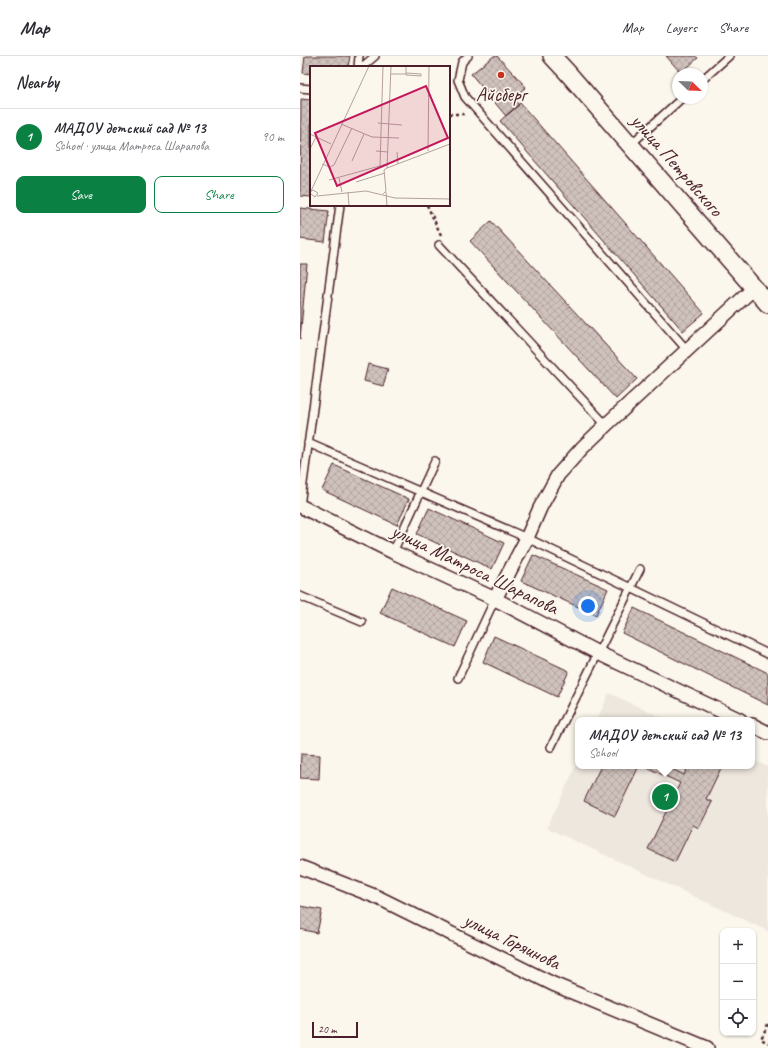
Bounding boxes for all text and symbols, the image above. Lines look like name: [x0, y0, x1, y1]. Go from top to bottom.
text: Map: [20, 16, 50, 40]
text: Map: [622, 19, 644, 36]
text: Layers: [666, 19, 697, 36]
text: Share: [719, 19, 748, 36]
inset map: [310, 66, 450, 206]
north arrow: [672, 68, 708, 104]
marker: Айсберг: [496, 70, 506, 80]
text: Nearby: [16, 72, 59, 93]
place label: Айсберг: [476, 82, 529, 107]
street label: улица Петровского: [625, 108, 729, 222]
text: МАДОУ детский сад № 13: [54, 119, 206, 138]
text: 1: [26, 129, 32, 145]
text: 90 m: [262, 129, 284, 145]
text: School · улица Матроса Шарапова: [54, 138, 209, 154]
button: Save: [16, 176, 146, 213]
button: Share: [154, 176, 284, 213]
street label: улица Матроса Шарапова: [387, 517, 563, 621]
your location: [578, 596, 598, 616]
popup: [575, 717, 755, 769]
text: МАДОУ детский сад № 13: [589, 726, 741, 745]
text: School: [589, 745, 617, 761]
pin: 1: [652, 782, 678, 812]
street label: улица Горяинова: [459, 907, 566, 976]
map controls: [720, 928, 756, 1036]
button: +: [720, 928, 756, 964]
button: −: [720, 964, 756, 1000]
button: locate: [720, 1000, 756, 1036]
scale bar: [312, 1020, 358, 1039]
text: 20 m: [318, 1022, 337, 1036]

